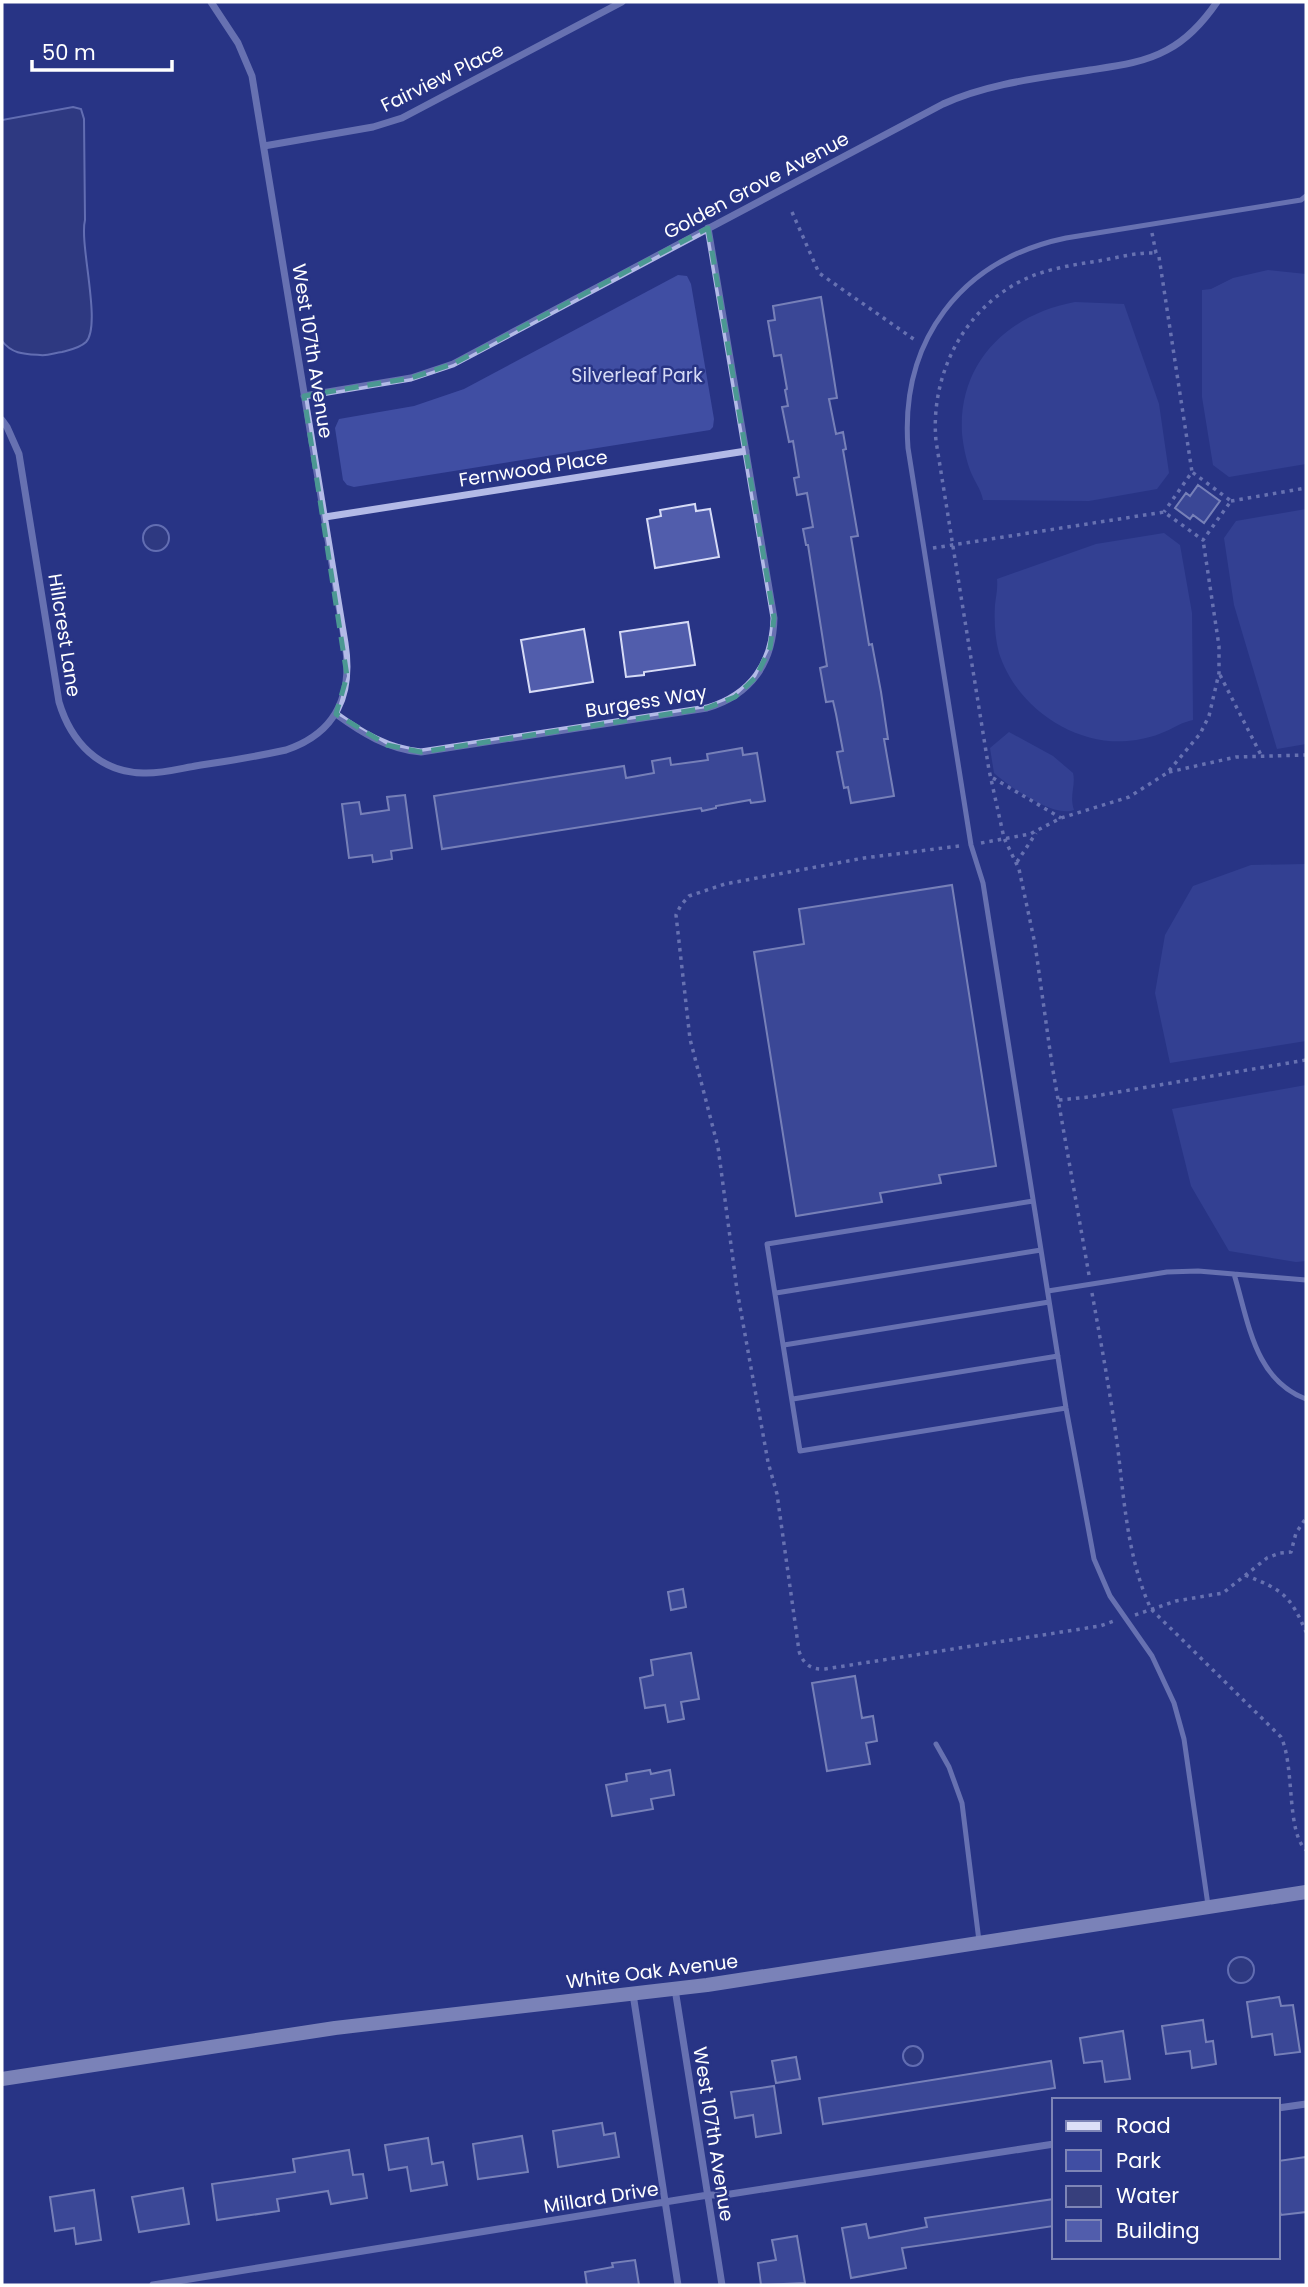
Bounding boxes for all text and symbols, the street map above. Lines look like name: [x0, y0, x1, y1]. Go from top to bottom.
scale bar: [32, 28, 172, 72]
street label: Fairview Place: [376, 36, 508, 119]
text: 50 m: [42, 38, 96, 67]
street label: Golden Grove Avenue: [659, 125, 854, 246]
street label: West 107th Avenue: [285, 262, 340, 440]
park label: Silverleaf Park: [571, 362, 703, 389]
street label: Fernwood Place: [457, 443, 609, 494]
street label: Hillcrest Lane: [41, 571, 88, 699]
street label: Burgess Way: [583, 679, 709, 724]
street label: White Oak Avenue: [564, 1948, 740, 1995]
street label: West 107th Avenue: [686, 2045, 741, 2223]
legend: [1052, 2098, 1280, 2259]
text: Road: [1116, 2111, 1171, 2140]
text: Park: [1116, 2146, 1161, 2175]
street label: Millard Drive: [542, 2175, 660, 2220]
text: Water: [1116, 2181, 1179, 2210]
text: Building: [1116, 2216, 1200, 2245]

